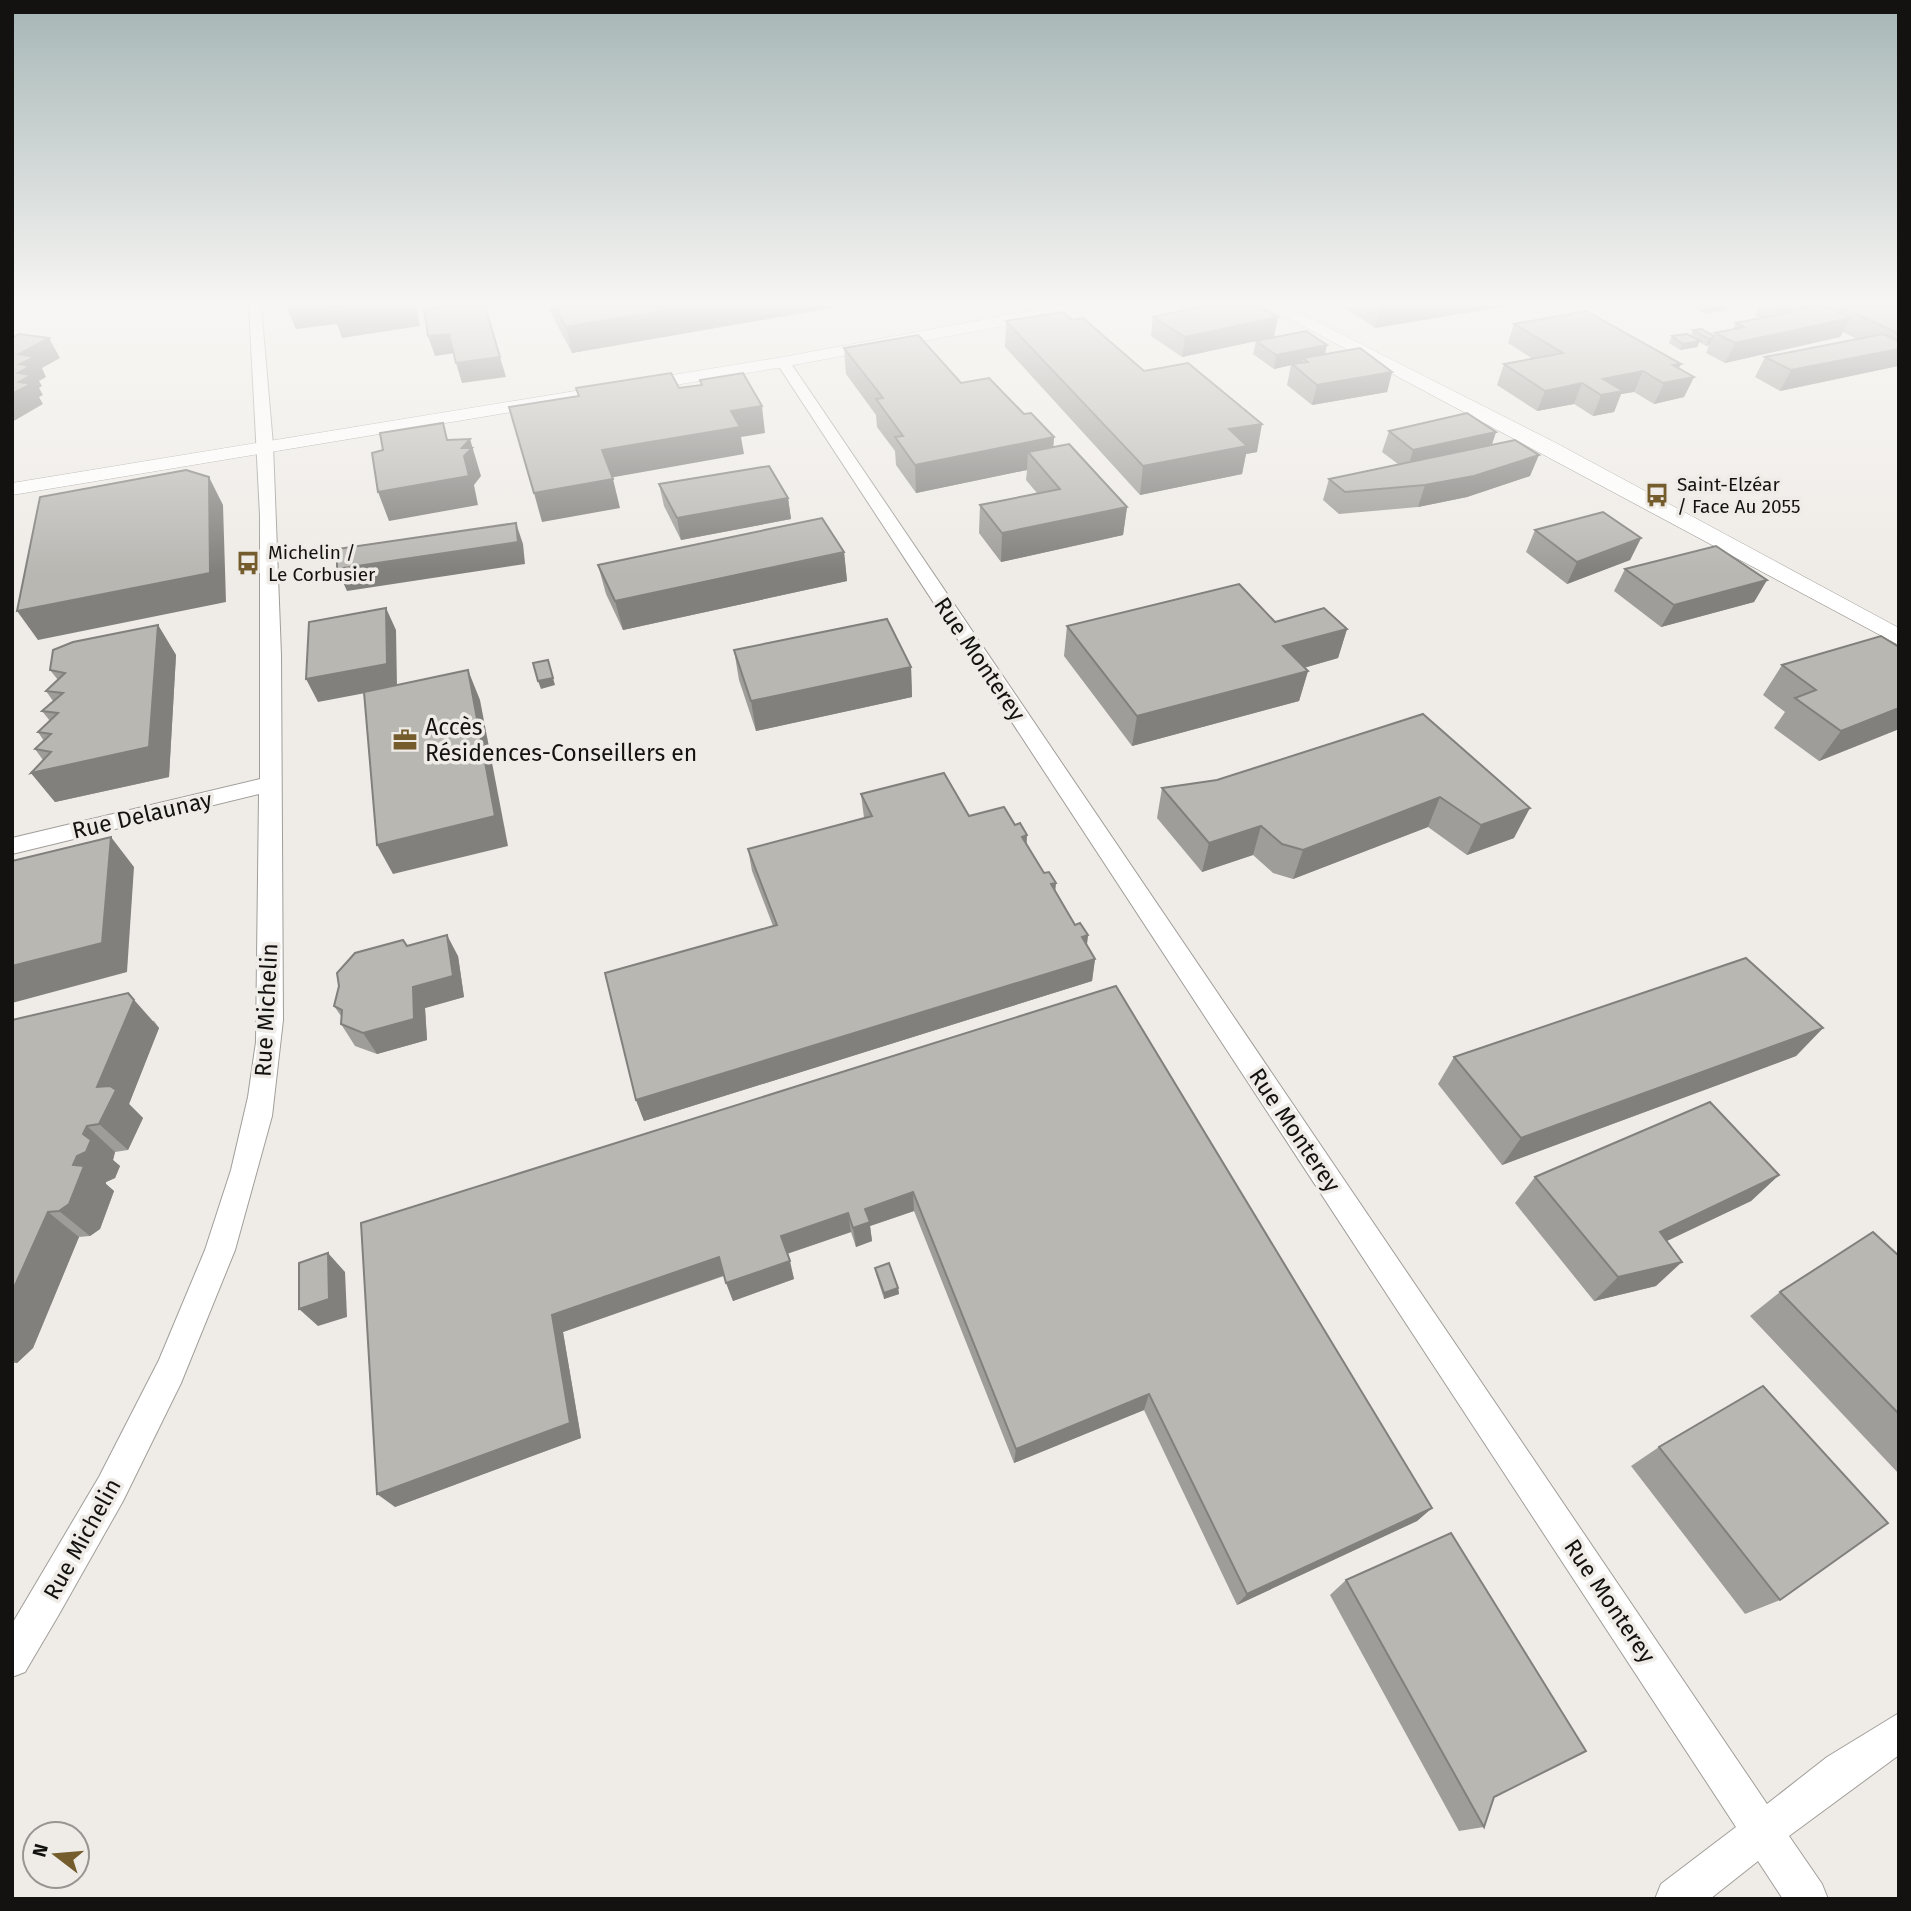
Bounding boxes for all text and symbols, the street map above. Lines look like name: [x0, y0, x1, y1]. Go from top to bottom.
place label: Saint-Elzéar / Face Au 2055: [1677, 473, 1800, 518]
bus stop icon: Saint-Elzéar / Face Au 2055: [1643, 481, 1671, 509]
place label: Michelin / Le Corbusier: [268, 541, 376, 586]
bus stop icon: Michelin / Le Corbusier: [234, 549, 262, 577]
street label: Rue Monterey: [928, 592, 1032, 727]
place label: Accès Résidences-Conseillers en: [425, 713, 697, 767]
office icon: Accès Résidences-Conseillers en: [391, 726, 419, 754]
street label: Rue Delaunay: [69, 785, 215, 845]
street label: Rue Michelin: [249, 942, 283, 1078]
street label: Rue Monterey: [1243, 1063, 1347, 1198]
street label: Rue Michelin: [37, 1474, 127, 1604]
street label: Rue Monterey: [1558, 1534, 1662, 1669]
north arrow: [21, 1820, 91, 1890]
text: N: [27, 1841, 53, 1860]

